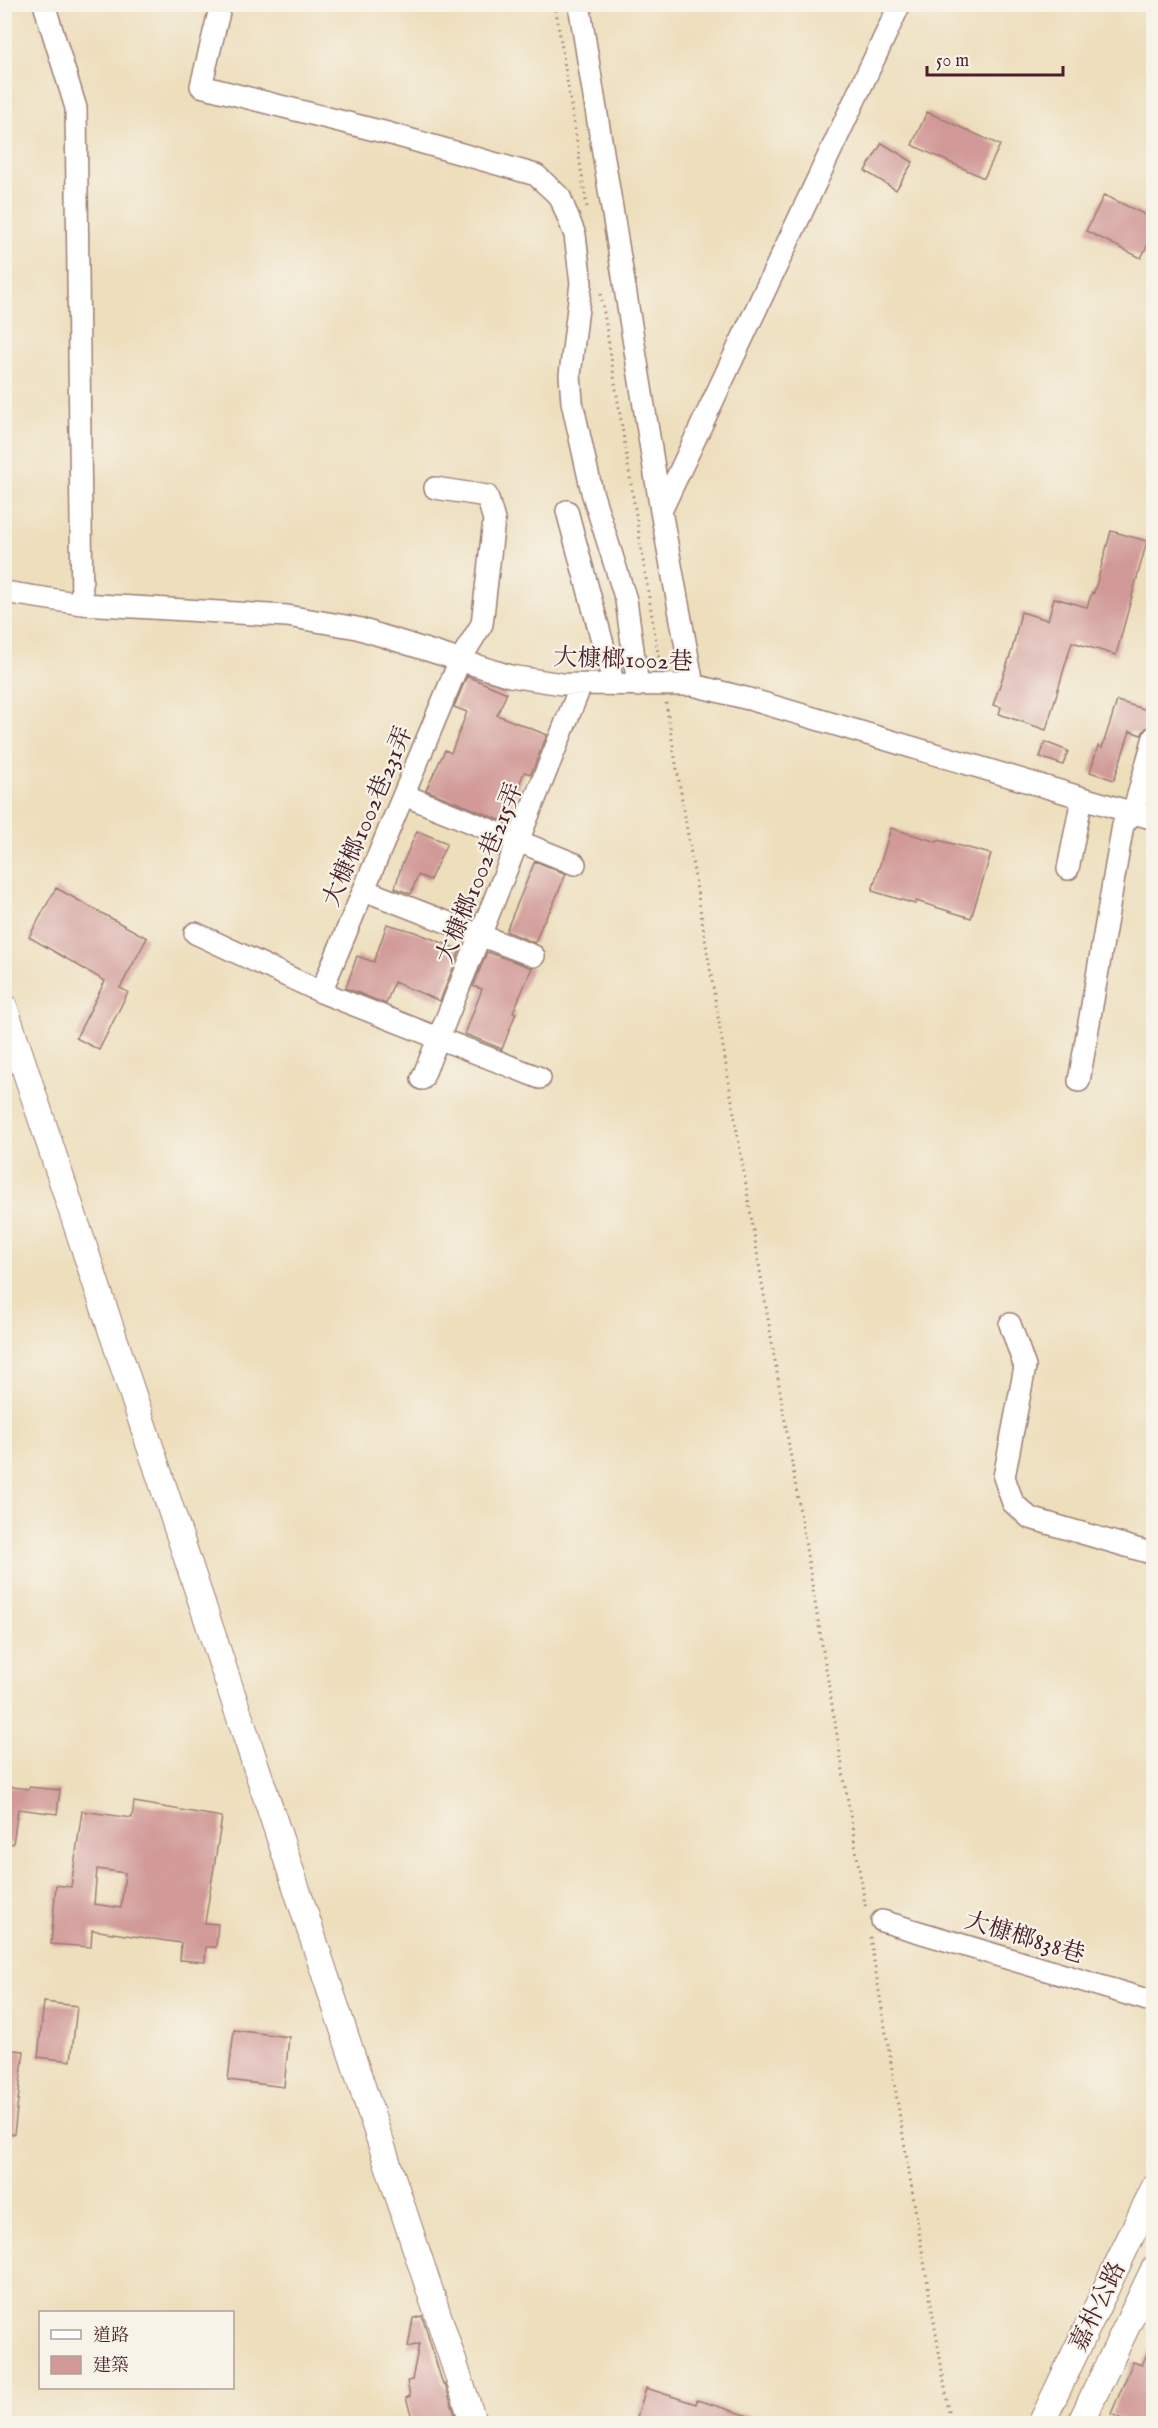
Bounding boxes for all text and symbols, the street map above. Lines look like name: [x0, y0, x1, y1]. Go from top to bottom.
scale bar: [927, 39, 1064, 77]
text: 50 m: [936, 50, 969, 73]
street label: 大槺榔1002巷: [553, 643, 693, 678]
street label: 大槺榔1002巷231弄: [316, 722, 420, 911]
street label: 大槺榔1002巷215弄: [430, 778, 531, 969]
street label: 大槺榔838巷: [961, 1906, 1088, 1971]
street label: 嘉朴公路: [1063, 2257, 1133, 2357]
legend: [39, 2311, 234, 2389]
text: 道路: [93, 2325, 129, 2348]
text: 建築: [93, 2355, 129, 2378]

